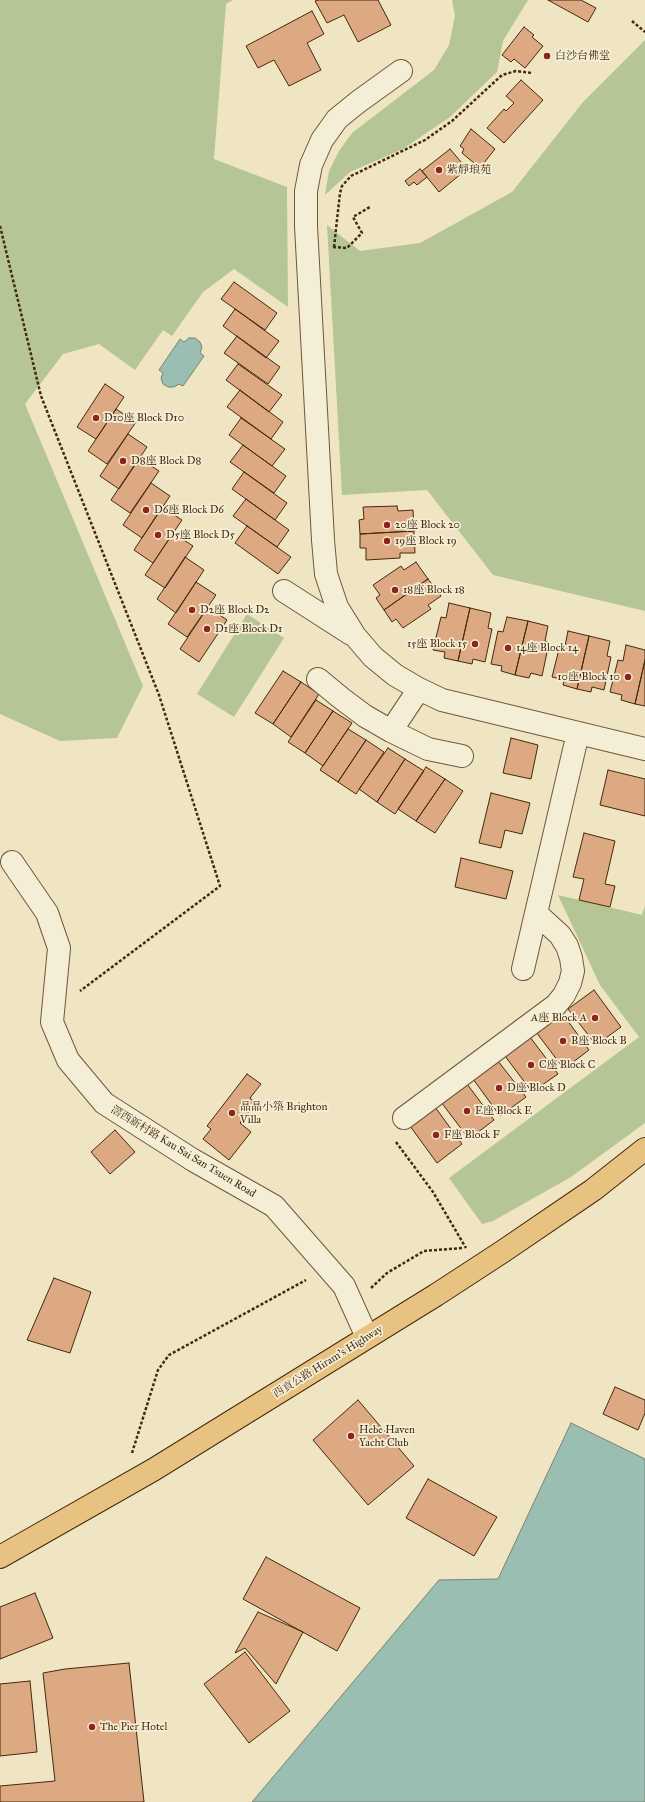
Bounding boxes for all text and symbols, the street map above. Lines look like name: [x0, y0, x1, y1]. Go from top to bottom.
place label: 白沙台佛堂: [555, 49, 610, 63]
marker: 白沙台佛堂: [542, 51, 552, 61]
place label: 紫靜琅苑: [447, 163, 491, 177]
marker: 紫靜琅苑: [434, 165, 444, 175]
place label: D10座 Block D10: [104, 411, 184, 425]
marker: D10座 Block D10: [91, 413, 101, 423]
place label: D8座 Block D8: [131, 454, 201, 468]
marker: D8座 Block D8: [118, 456, 128, 466]
place label: D6座 Block D6: [154, 503, 224, 517]
marker: D6座 Block D6: [141, 505, 151, 515]
place label: 20座 Block 20: [395, 518, 460, 532]
marker: 20座 Block 20: [382, 520, 392, 530]
place label: D5座 Block D5: [166, 528, 235, 542]
marker: D5座 Block D5: [153, 530, 163, 540]
place label: 19座 Block 19: [395, 534, 457, 548]
marker: 19座 Block 19: [382, 536, 392, 546]
place label: 18座 Block 18: [403, 583, 465, 597]
marker: 18座 Block 18: [390, 585, 400, 595]
place label: D2座 Block D2: [200, 603, 270, 617]
marker: D2座 Block D2: [187, 605, 197, 615]
place label: D1座 Block D1: [215, 622, 282, 636]
marker: D1座 Block D1: [202, 624, 212, 634]
place label: 15座 Block 15: [407, 637, 467, 651]
marker: 15座 Block 15: [470, 639, 480, 649]
place label: 14座 Block 14: [516, 641, 578, 655]
marker: 14座 Block 14: [503, 643, 513, 653]
place label: 10座 Block 10: [557, 670, 620, 684]
marker: 10座 Block 10: [623, 672, 633, 682]
place label: A座 Block A: [531, 1011, 587, 1025]
marker: A座 Block A: [590, 1013, 600, 1023]
place label: B座 Block B: [571, 1034, 627, 1048]
marker: B座 Block B: [558, 1036, 568, 1046]
place label: C座 Block C: [539, 1058, 595, 1072]
marker: C座 Block C: [526, 1060, 536, 1070]
place label: D座 Block D: [507, 1081, 566, 1095]
marker: D座 Block D: [494, 1083, 504, 1093]
place label: 晶晶小築 Brighton Villa: [240, 1100, 327, 1126]
street label: 滘西新村路 Kau Sai San Tsuen Road: [108, 1103, 258, 1201]
place label: E座 Block E: [475, 1104, 532, 1118]
marker: E座 Block E: [462, 1106, 472, 1116]
marker: 晶晶小築 Brighton Villa: [227, 1108, 237, 1118]
place label: F座 Block F: [444, 1128, 500, 1142]
marker: F座 Block F: [431, 1130, 441, 1140]
street label: 西貢公路 Hiram's Highway: [271, 1323, 385, 1401]
place label: Hebe Haven Yacht Club: [359, 1423, 415, 1449]
marker: Hebe Haven Yacht Club: [346, 1431, 356, 1441]
place label: The Pier Hotel: [100, 1720, 167, 1734]
marker: The Pier Hotel: [87, 1722, 97, 1732]

